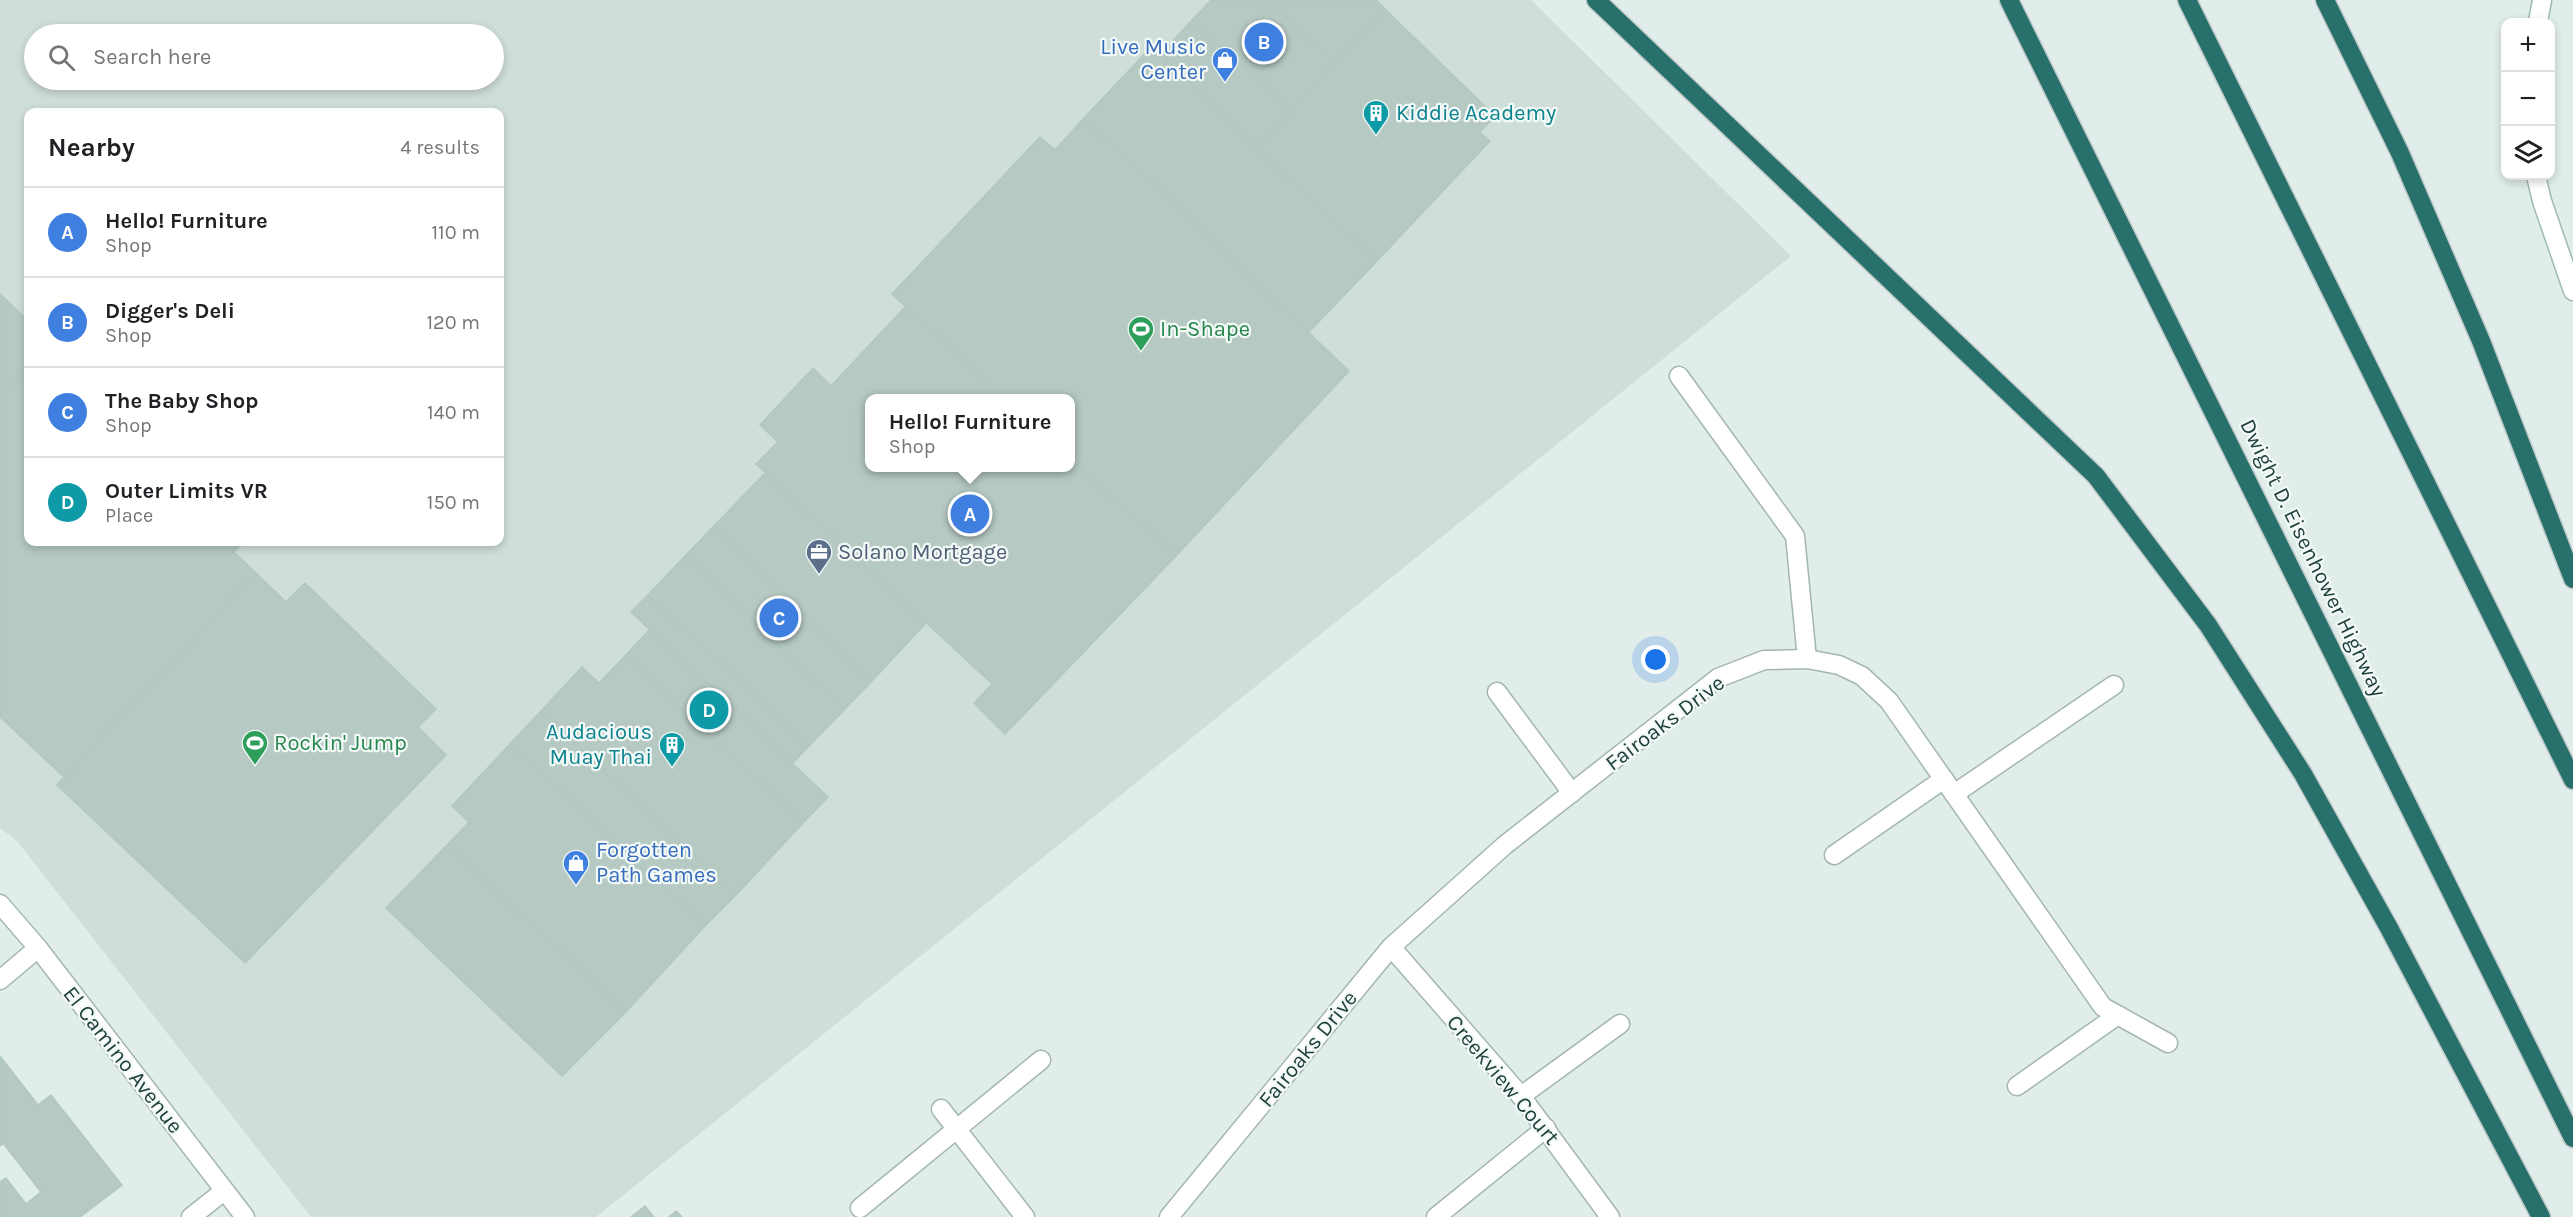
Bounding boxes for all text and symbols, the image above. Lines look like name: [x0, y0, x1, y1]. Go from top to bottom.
map controls: [2501, 18, 2555, 180]
button: +: [2501, 18, 2555, 72]
pin: B: [1244, 20, 1284, 64]
search box: [24, 24, 504, 90]
place label: Live Music Center: [1100, 34, 1206, 85]
icon: search: [45, 41, 78, 74]
text: Search here: [93, 44, 211, 70]
shop icon: Live Music Center: [1210, 45, 1240, 83]
button: −: [2501, 72, 2555, 126]
building icon: Kiddie Academy: [1361, 98, 1391, 136]
place label: Kiddie Academy: [1396, 100, 1556, 126]
button: layers: [2501, 126, 2555, 180]
text: Nearby: [48, 132, 135, 163]
text: 4 results: [400, 136, 480, 159]
text: Hello! Furniture: [105, 208, 268, 234]
text: A: [61, 221, 74, 244]
text: 110 m: [431, 221, 480, 244]
text: Shop: [105, 234, 152, 257]
text: Digger's Deli: [105, 298, 235, 324]
text: B: [61, 311, 74, 334]
text: 120 m: [426, 311, 480, 334]
sports icon: In-Shape: [1126, 314, 1156, 352]
place label: In-Shape: [1160, 316, 1250, 342]
text: Shop: [105, 324, 152, 347]
text: The Baby Shop: [105, 388, 259, 414]
popup: [865, 394, 1075, 472]
text: C: [61, 401, 74, 424]
text: 140 m: [427, 401, 480, 424]
text: Hello! Furniture: [889, 409, 1051, 435]
text: Shop: [105, 414, 152, 437]
street label: Dwight D. Eisenhower Highway: [2234, 415, 2392, 701]
text: Shop: [889, 435, 935, 458]
text: Outer Limits VR: [105, 478, 268, 504]
text: D: [61, 491, 74, 514]
text: 150 m: [427, 491, 480, 514]
pin: A: [950, 492, 990, 536]
text: Place: [105, 504, 153, 527]
office icon: Solano Mortgage: [804, 537, 834, 575]
place label: Solano Mortgage: [838, 539, 1007, 565]
pin: C: [760, 596, 798, 640]
your location: [1641, 645, 1670, 674]
street label: Fairoaks Drive: [1600, 670, 1730, 776]
pin: D: [690, 688, 728, 732]
place label: Audacious Muay Thai: [546, 719, 652, 770]
sports icon: Rockin' Jump: [240, 728, 270, 766]
place label: Rockin' Jump: [274, 730, 407, 756]
building icon: Audacious Muay Thai: [657, 730, 687, 768]
place label: Forgotten Path Games: [596, 837, 717, 888]
shop icon: Forgotten Path Games: [561, 848, 591, 886]
street label: El Camino Avenue: [58, 981, 188, 1139]
street label: Fairoaks Drive: [1253, 986, 1363, 1112]
street label: Creekview Court: [1441, 1010, 1565, 1150]

